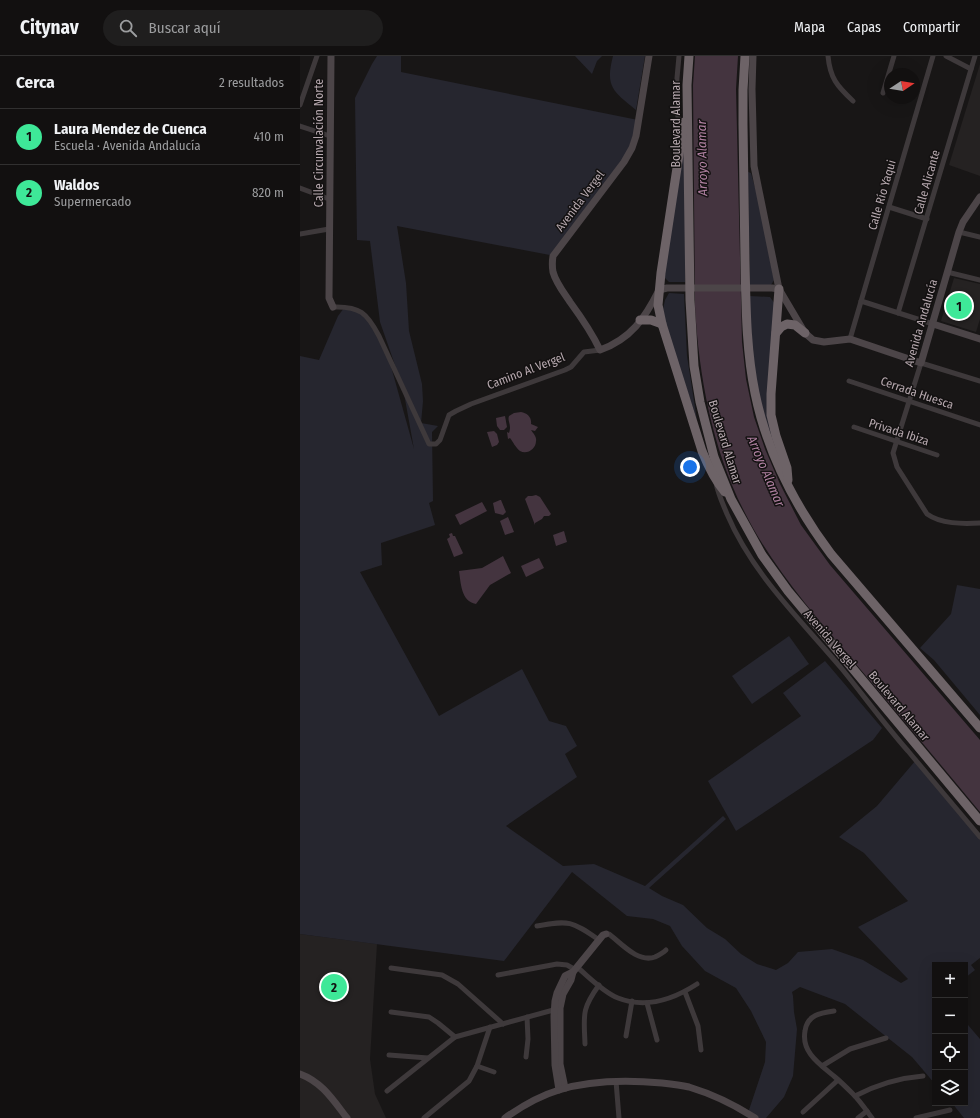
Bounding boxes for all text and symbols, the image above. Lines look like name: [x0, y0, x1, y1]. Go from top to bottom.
search box: [103, 10, 383, 46]
text: Citynav: [20, 16, 79, 39]
icon: search: [117, 17, 139, 39]
text: Buscar aquí: [149, 19, 220, 37]
text: Mapa: [794, 19, 825, 36]
text: Capas: [847, 19, 881, 36]
text: Compartir: [903, 19, 960, 36]
north arrow: [884, 68, 920, 104]
text: Cerca: [16, 72, 55, 93]
text: 2 resultados: [219, 75, 284, 90]
street label: Calle Circunvalación Norte: [312, 79, 326, 207]
street label: Boulevard Alamar: [669, 80, 683, 167]
text: Laura Mendez de Cuenca: [54, 120, 207, 138]
water label: Arroyo Alamar: [694, 120, 710, 197]
text: 1: [26, 129, 32, 144]
text: 410 m: [254, 129, 284, 144]
text: Escuela · Avenida Andalucía: [54, 138, 201, 153]
street label: Calle Alicante: [911, 148, 943, 216]
street label: Calle Río Yaqui: [865, 158, 899, 232]
street label: Avenida Vergel: [553, 168, 607, 234]
text: Waldos: [54, 176, 99, 194]
text: 2: [26, 185, 32, 200]
text: 820 m: [252, 185, 284, 200]
text: Supermercado: [54, 194, 131, 209]
street label: Avenida Andalucía: [902, 278, 940, 368]
pin: 1: [946, 291, 972, 321]
street label: Camino Al Vergel: [485, 350, 567, 392]
street label: Cerrada Huesca: [879, 374, 955, 412]
street label: Boulevard Alamar: [706, 398, 745, 486]
street label: Privada Ibiza: [867, 416, 931, 448]
water label: Arroyo Alamar: [744, 432, 788, 509]
your location: [680, 457, 700, 477]
street label: Avenida Vergel: [801, 607, 859, 671]
street label: Boulevard Alamar: [866, 668, 933, 744]
map controls: [932, 962, 968, 1106]
button: +: [932, 962, 968, 998]
pin: 2: [321, 972, 347, 1002]
button: −: [932, 998, 968, 1034]
button: locate: [932, 1034, 968, 1070]
button: layers: [932, 1070, 968, 1106]

